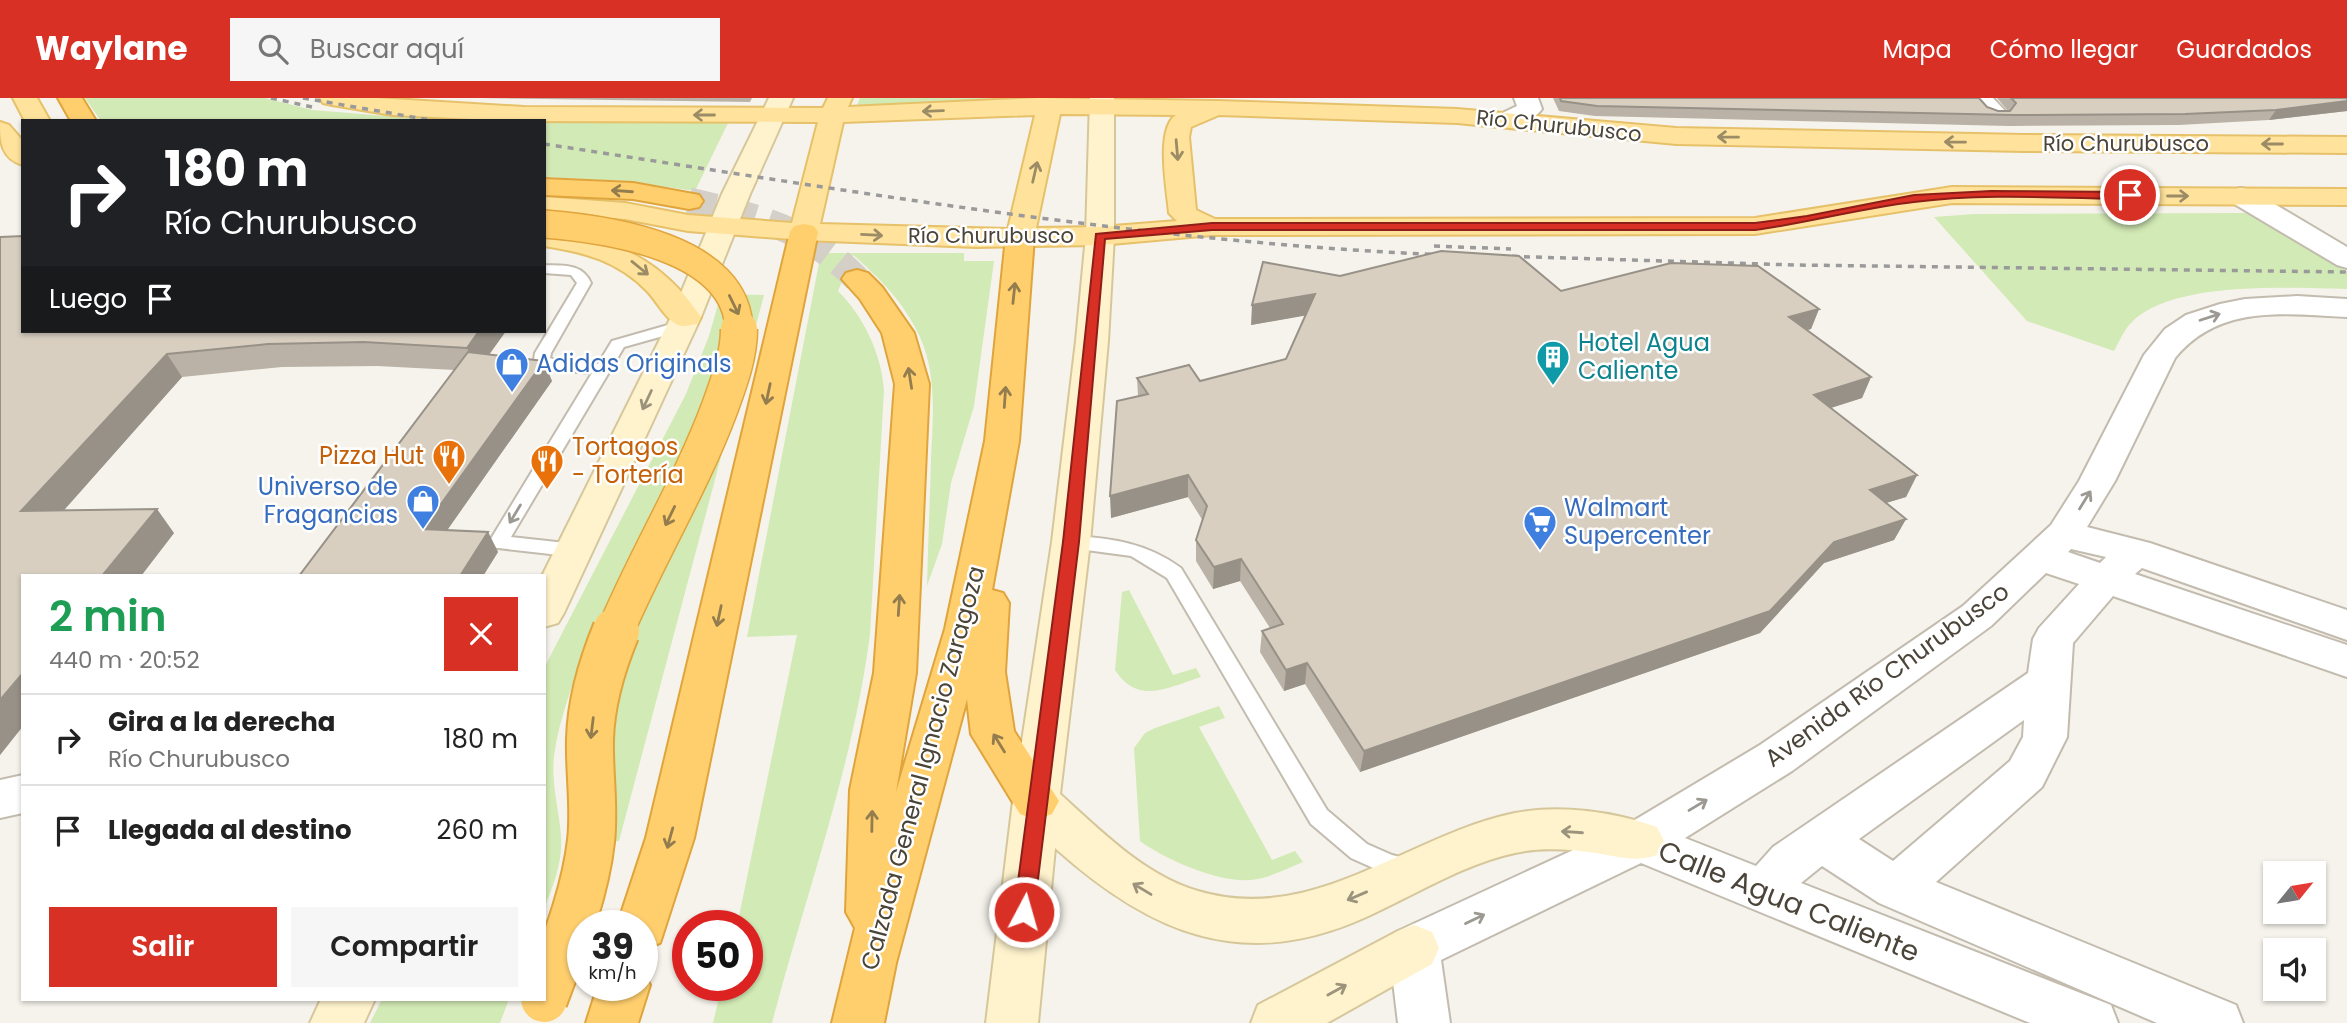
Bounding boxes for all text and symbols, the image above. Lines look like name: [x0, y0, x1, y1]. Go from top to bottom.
search box: [230, 18, 720, 81]
text: Waylane: [35, 25, 188, 72]
icon: search: [254, 30, 292, 68]
text: Buscar aquí: [310, 31, 464, 67]
text: Mapa: [1882, 33, 1952, 66]
text: Cómo llegar: [1990, 33, 2138, 66]
text: Guardados: [2176, 33, 2312, 66]
street label: Río Churubusco: [1475, 102, 1643, 149]
one-way arrow: [921, 105, 944, 118]
one-way arrow: [692, 108, 715, 122]
street label: Río Churubusco: [2043, 129, 2209, 158]
one-way arrow: [1717, 131, 1740, 144]
text: 180 m: [164, 135, 308, 203]
one-way arrow: [1944, 135, 1967, 149]
one-way arrow: [2260, 137, 2283, 151]
one-way arrow: [1171, 138, 1184, 161]
icon: right: [49, 147, 140, 238]
one-way arrow: [1029, 161, 1042, 184]
pin: [2100, 165, 2160, 225]
icon: arrive: [2111, 176, 2149, 214]
one-way arrow: [610, 184, 633, 197]
one-way arrow: [2166, 189, 2189, 203]
text: Río Churubusco: [164, 200, 417, 245]
street label: Río Churubusco: [908, 221, 1074, 250]
one-way arrow: [861, 229, 883, 242]
one-way arrow: [630, 260, 648, 276]
icon: arrive: [141, 280, 179, 318]
text: Luego: [49, 281, 127, 317]
one-way arrow: [1008, 282, 1021, 305]
one-way arrow: [727, 294, 741, 315]
one-way arrow: [2198, 310, 2220, 323]
place label: Hotel Agua Caliente: [1578, 326, 1710, 387]
building icon: Hotel Agua Caliente: [1534, 338, 1572, 387]
shop icon: Adidas Originals: [493, 345, 531, 394]
place label: Adidas Originals: [536, 347, 732, 380]
one-way arrow: [903, 367, 916, 390]
one-way arrow: [761, 382, 775, 405]
one-way arrow: [999, 386, 1012, 409]
one-way arrow: [640, 389, 653, 410]
place label: Tortagos - Tortería: [572, 430, 684, 491]
restaurant icon: Pizza Hut: [430, 437, 468, 486]
place label: Pizza Hut: [319, 439, 424, 472]
restaurant icon: Tortagos - Tortería: [528, 442, 566, 491]
place label: Universo de Fragancias: [258, 470, 398, 531]
shop icon: Universo de Fragancias: [404, 482, 442, 531]
place label: Walmart Supercenter: [1564, 491, 1711, 552]
one-way arrow: [2078, 491, 2093, 510]
one-way arrow: [508, 503, 522, 523]
supermarket icon: Walmart Supercenter: [1521, 503, 1559, 552]
one-way arrow: [662, 505, 676, 526]
street label: Calzada General Ignacio Zaragoza: [853, 562, 992, 974]
street label: Avenida Río Churubusco: [1758, 575, 2016, 775]
text: 2 min: [49, 587, 167, 646]
one-way arrow: [893, 594, 906, 617]
button: close: [444, 597, 518, 671]
one-way arrow: [712, 604, 726, 627]
text: 440 m · 20:52: [49, 644, 200, 676]
text: Gira a la derecha: [108, 704, 336, 740]
one-way arrow: [585, 717, 598, 739]
icon: right: [49, 721, 87, 759]
text: 180 m: [443, 721, 518, 757]
one-way arrow: [992, 734, 1006, 754]
text: Río Churubusco: [108, 743, 290, 775]
one-way arrow: [1688, 798, 1708, 812]
one-way arrow: [866, 810, 879, 833]
icon: arrive: [49, 812, 87, 850]
text: Llegada al destino: [108, 812, 352, 848]
text: 260 m: [436, 812, 518, 848]
one-way arrow: [1561, 825, 1584, 838]
one-way arrow: [663, 826, 676, 849]
street label: Calle Agua Caliente: [1652, 831, 1925, 972]
north arrow: [2263, 861, 2326, 924]
map controls: [2263, 861, 2326, 1001]
position arrow: [987, 875, 1061, 949]
one-way arrow: [1132, 882, 1152, 896]
one-way arrow: [1347, 891, 1368, 904]
button: Salir: [49, 907, 277, 987]
button: Compartir: [291, 907, 518, 987]
speed limit sign: 50: [672, 910, 763, 1001]
one-way arrow: [1464, 912, 1485, 925]
text: 39: [591, 922, 634, 971]
button: sound: [2263, 938, 2326, 1001]
text: km/h: [589, 960, 636, 985]
one-way arrow: [1326, 983, 1346, 997]

